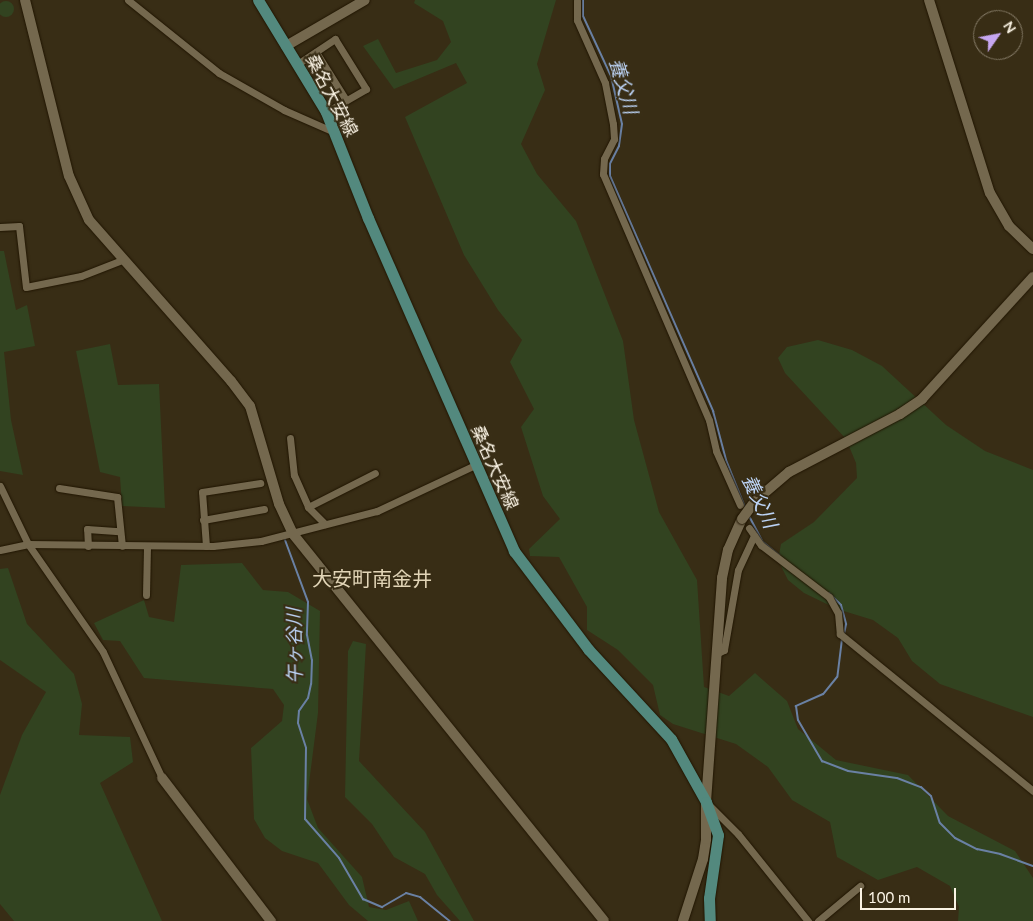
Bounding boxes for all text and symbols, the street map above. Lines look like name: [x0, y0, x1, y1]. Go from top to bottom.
north arrow: [973, 10, 1023, 60]
text: N: [1000, 18, 1020, 36]
street label: 桑名大安線: [301, 50, 363, 140]
water label: 養父川: [605, 55, 643, 117]
street label: 桑名大安線: [467, 421, 523, 513]
water label: 養父川: [738, 470, 782, 532]
district label: 大安町南金井: [312, 566, 432, 590]
water label: 午ヶ谷川: [282, 608, 306, 684]
scale bar: [863, 878, 959, 910]
text: 100 m: [868, 888, 910, 906]

